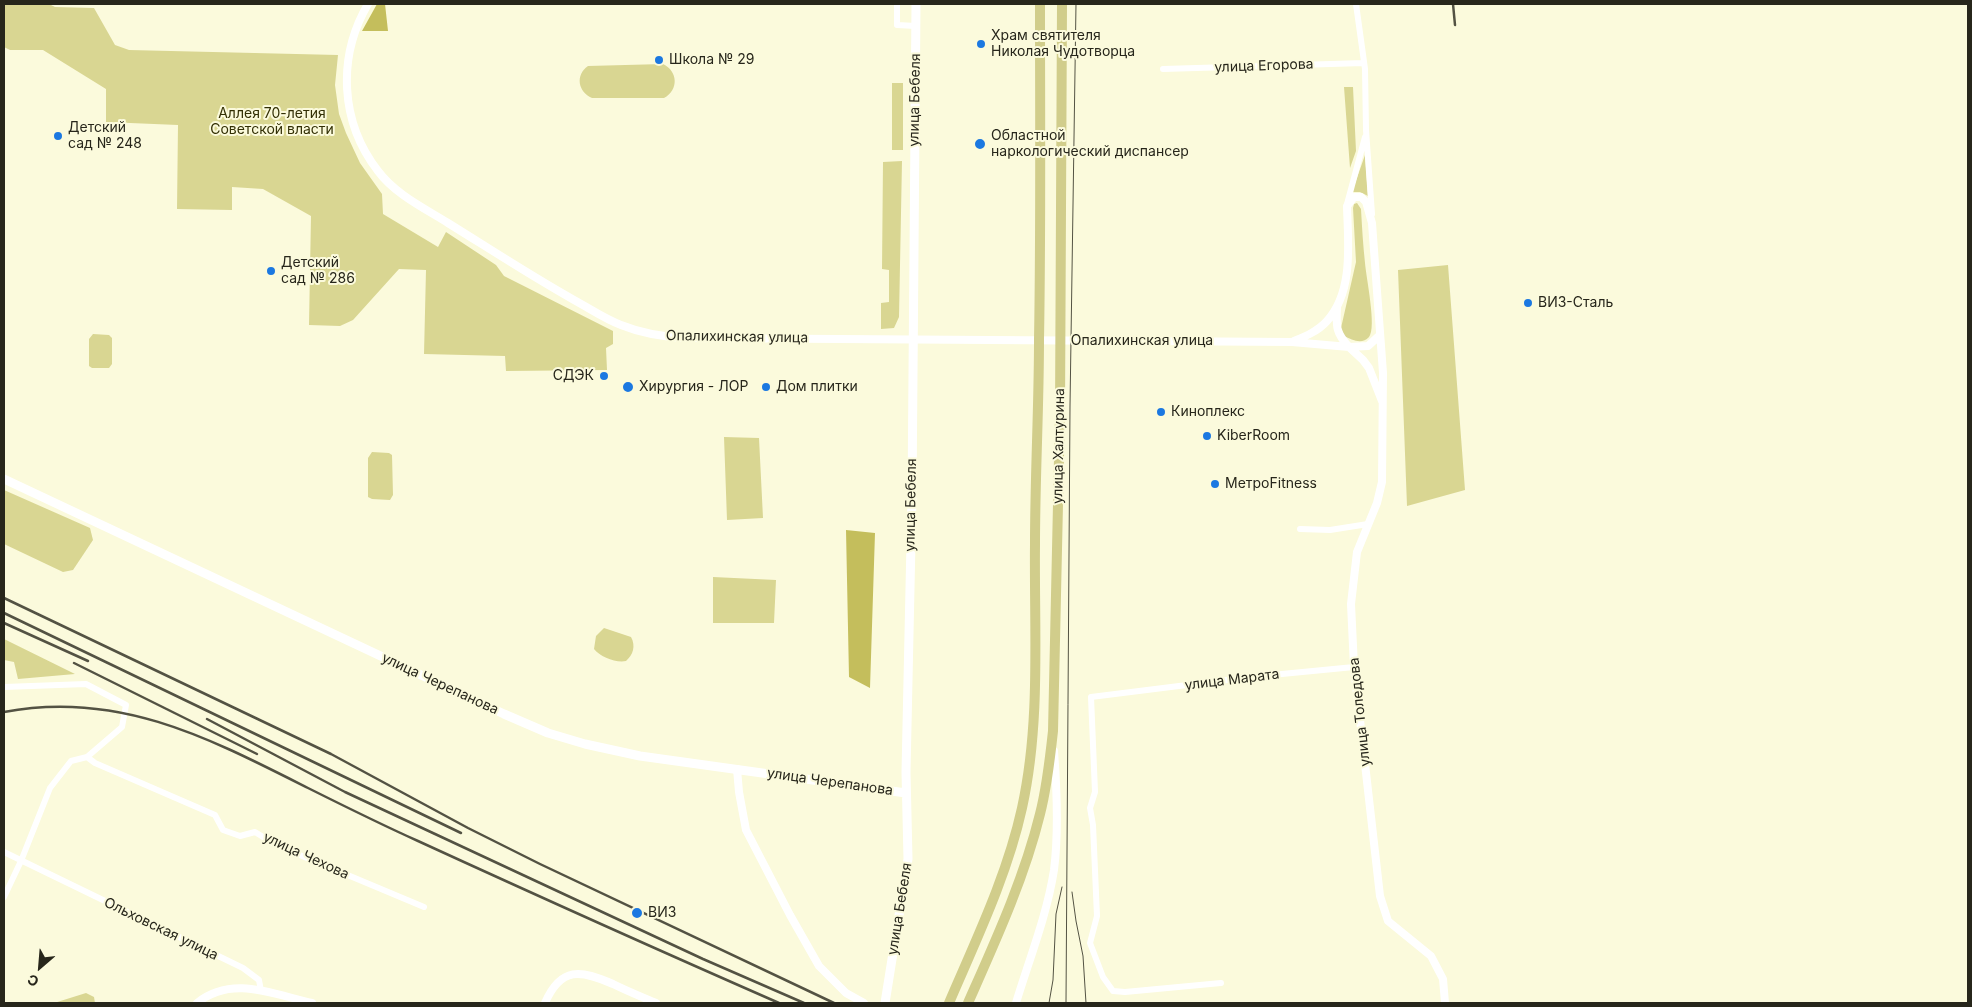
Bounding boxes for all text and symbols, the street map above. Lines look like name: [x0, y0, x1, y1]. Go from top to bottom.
place label: Храм святителя Николая Чудотворца: [991, 28, 1135, 60]
marker: Храм святителя Николая Чудотворца: [975, 38, 987, 50]
place label: Школа № 29: [669, 52, 754, 68]
street label: улица Бебеля: [906, 53, 924, 147]
marker: Школа № 29: [653, 54, 665, 66]
street label: улица Егорова: [1214, 56, 1314, 76]
park label: Аллея 70-летия Советской власти: [210, 106, 334, 138]
place label: Детский сад № 248: [68, 120, 142, 152]
place label: Областной наркологический диспансер: [991, 128, 1189, 160]
marker: Детский сад № 248: [52, 130, 64, 142]
marker: Областной наркологический диспансер: [973, 137, 987, 151]
place label: Детский сад № 286: [281, 255, 355, 288]
marker: Детский сад № 286: [265, 265, 277, 277]
place label: ВИЗ-Сталь: [1538, 295, 1613, 311]
marker: ВИЗ-Сталь: [1522, 297, 1534, 309]
street label: Опалихинская улица: [666, 327, 808, 347]
street label: Опалихинская улица: [1071, 333, 1213, 349]
place label: СДЭК: [553, 368, 594, 384]
marker: СДЭК: [598, 370, 610, 382]
place label: Хирургия - ЛОР: [639, 379, 748, 395]
place label: Дом плитки: [776, 379, 858, 395]
marker: Хирургия - ЛОР: [621, 380, 635, 394]
marker: Дом плитки: [760, 381, 772, 393]
street label: улица Халтурина: [1050, 388, 1068, 504]
place label: Киноплекс: [1171, 404, 1245, 420]
marker: Киноплекс: [1155, 406, 1167, 418]
place label: KiberRoom: [1217, 428, 1290, 444]
marker: KiberRoom: [1201, 430, 1213, 442]
street label: улица Бебеля: [902, 458, 920, 552]
place label: МетроFitness: [1225, 476, 1317, 492]
marker: МетроFitness: [1209, 478, 1221, 490]
street label: улица Черепанова: [379, 650, 501, 718]
street label: улица Толедова: [1346, 657, 1374, 767]
street label: улица Марата: [1184, 666, 1280, 694]
street label: улица Черепанова: [766, 765, 894, 799]
street label: улица Чехова: [260, 829, 352, 883]
street label: улица Бебеля: [884, 862, 916, 956]
street label: Ольховская улица: [101, 894, 221, 964]
place label: ВИЗ: [648, 905, 676, 921]
marker: ВИЗ: [630, 906, 644, 920]
north arrow: [15, 942, 65, 992]
text: С: [24, 971, 41, 991]

